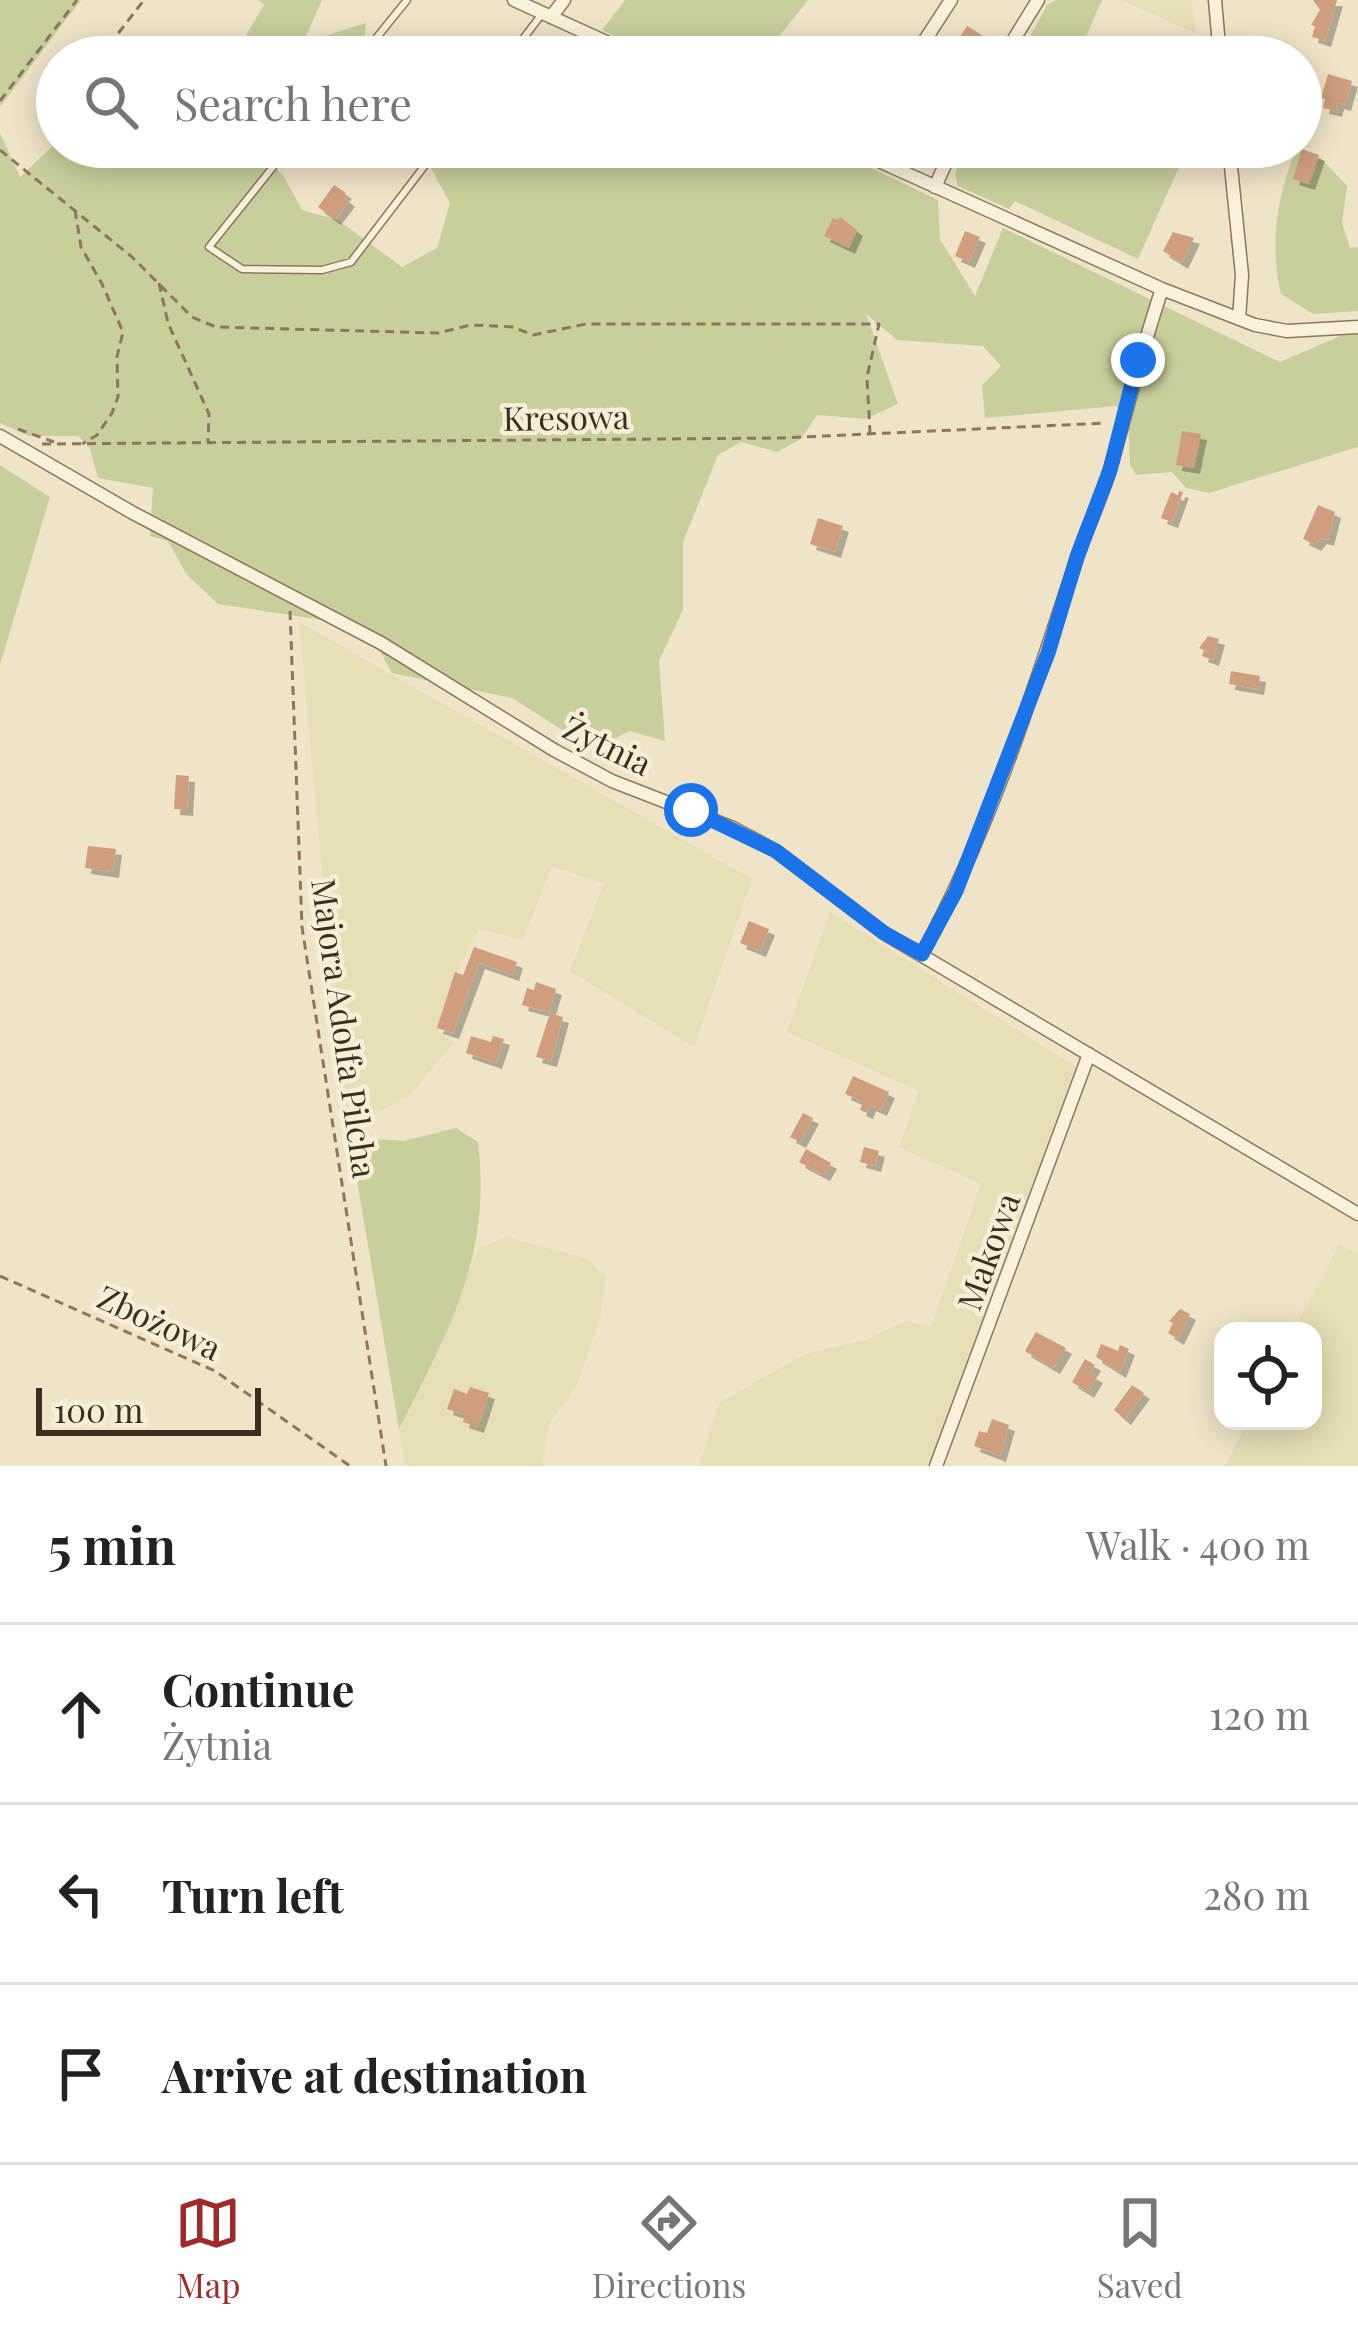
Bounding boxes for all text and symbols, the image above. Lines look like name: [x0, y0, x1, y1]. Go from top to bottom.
search box: [36, 36, 1322, 168]
icon: search: [78, 69, 144, 135]
text: Search here: [174, 72, 412, 132]
route end: [1111, 333, 1165, 387]
street label: Kresowa: [502, 393, 630, 439]
street label: Żytnia: [556, 704, 660, 784]
route start: [664, 783, 718, 837]
street label: Majora Adolfa Pilcha: [303, 875, 389, 1181]
street label: Makowa: [946, 1186, 1029, 1316]
street label: Zbożowa: [91, 1273, 229, 1369]
map controls: [1214, 1322, 1322, 1430]
button: locate: [1214, 1322, 1322, 1430]
scale bar: [36, 1382, 261, 1435]
text: 100 m: [54, 1387, 143, 1431]
text: 5 min: [48, 1510, 176, 1578]
text: Walk · 400 m: [1086, 1518, 1310, 1570]
text: Continue: [162, 1658, 354, 1718]
icon: ahead: [48, 1681, 114, 1747]
text: 120 m: [1209, 1688, 1310, 1740]
text: Żytnia: [162, 1718, 272, 1770]
icon: left: [48, 1861, 114, 1927]
text: Turn left: [162, 1864, 344, 1924]
text: 280 m: [1203, 1868, 1310, 1920]
icon: arrive: [48, 2041, 114, 2107]
text: Arrive at destination: [162, 2044, 587, 2104]
tab: Map: [175, 2190, 241, 2306]
tab: Directions: [592, 2190, 746, 2306]
tab: Saved: [1097, 2190, 1183, 2306]

